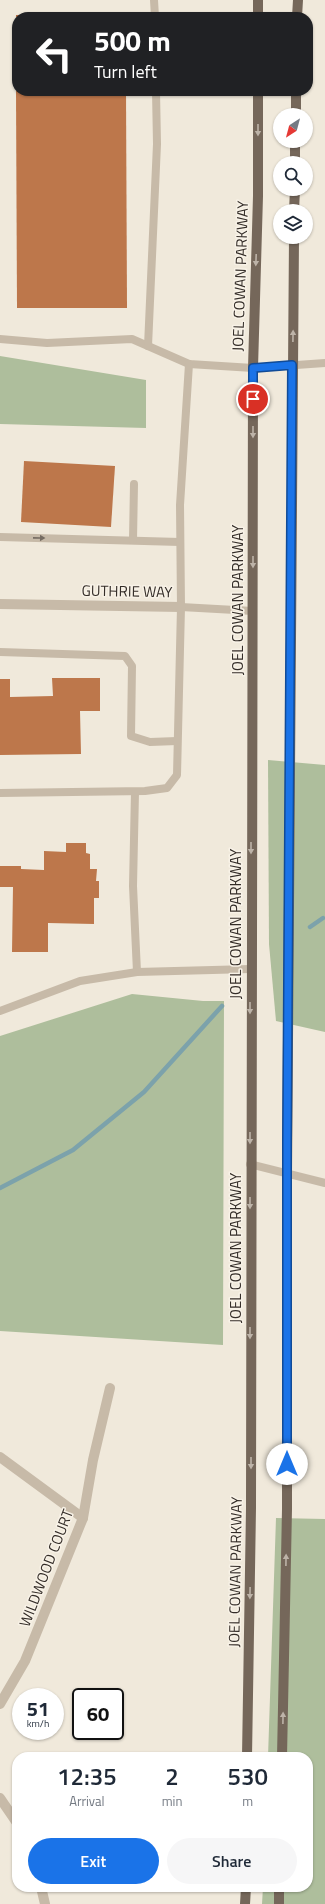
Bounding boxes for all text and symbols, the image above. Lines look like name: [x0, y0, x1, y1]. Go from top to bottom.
text: 500 m: [94, 19, 171, 62]
icon: left: [28, 28, 80, 80]
text: Turn left: [94, 58, 157, 85]
north arrow: [273, 108, 313, 148]
map controls: [273, 108, 313, 244]
one-way arrow: [255, 124, 261, 137]
button: search: [273, 156, 313, 196]
street label: JOEL COWAN PARKWAY: [226, 200, 254, 352]
button: layers: [273, 204, 313, 244]
one-way arrow: [253, 254, 259, 267]
one-way arrow: [290, 329, 296, 342]
pin: [236, 382, 270, 416]
icon: arrive: [242, 388, 264, 410]
one-way arrow: [250, 426, 256, 439]
street label: JOEL COWAN PARKWAY: [226, 525, 249, 675]
one-way arrow: [33, 535, 46, 541]
one-way arrow: [250, 556, 256, 569]
street label: GUTHRIE WAY: [81, 579, 173, 603]
one-way arrow: [248, 842, 254, 855]
street label: JOEL COWAN PARKWAY: [224, 849, 247, 999]
one-way arrow: [247, 1002, 253, 1015]
one-way arrow: [247, 1132, 253, 1145]
street label: JOEL COWAN PARKWAY: [224, 1173, 247, 1323]
one-way arrow: [247, 1197, 253, 1210]
one-way arrow: [247, 1327, 253, 1340]
position arrow: [266, 1443, 308, 1485]
one-way arrow: [248, 1457, 254, 1470]
street label: JOEL COWAN PARKWAY: [222, 1497, 248, 1647]
street label: WILDWOOD COURT: [13, 1506, 79, 1630]
one-way arrow: [283, 1553, 289, 1566]
one-way arrow: [246, 1587, 253, 1599]
speed limit sign: 60: [72, 1688, 124, 1740]
text: 51: [27, 1693, 49, 1724]
one-way arrow: [280, 1711, 286, 1724]
text: km/h: [27, 1716, 49, 1731]
text: 12:35: [57, 1758, 117, 1794]
text: 2: [165, 1758, 179, 1794]
text: 530: [228, 1758, 268, 1794]
text: Arrival: [69, 1791, 104, 1811]
text: min: [162, 1791, 182, 1811]
text: m: [242, 1791, 253, 1811]
button: Exit: [28, 1838, 159, 1884]
button: Share: [167, 1838, 297, 1884]

